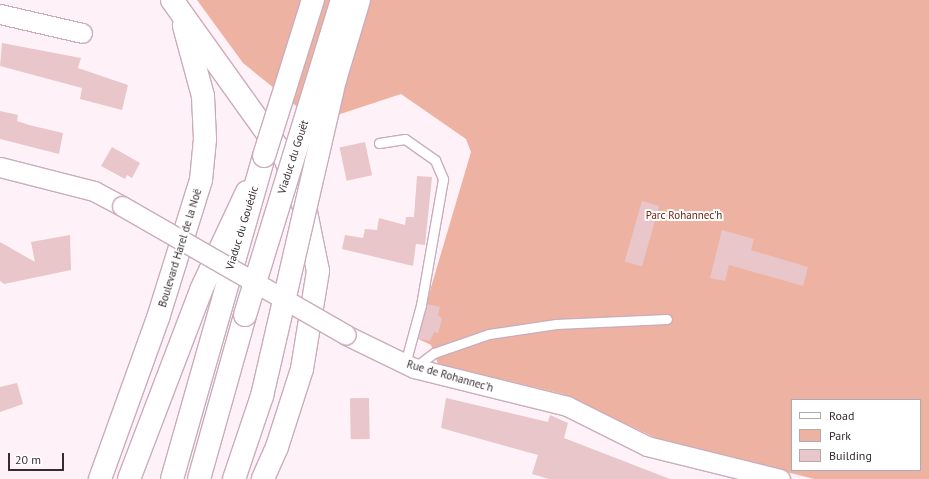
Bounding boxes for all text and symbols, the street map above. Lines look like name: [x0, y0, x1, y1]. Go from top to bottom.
street label: Viaduc du Gouët: [275, 118, 311, 196]
street label: Viaduc du Gouédic: [223, 184, 261, 272]
street label: Boulevard Harel de la Noë: [156, 187, 204, 309]
park label: Parc Rohannec'h: [646, 208, 722, 222]
street label: Rue de Rohannec'h: [405, 357, 495, 395]
legend: [791, 399, 921, 471]
text: Road: [829, 408, 854, 423]
text: Park: [829, 428, 851, 443]
scale bar: [10, 445, 66, 471]
text: Building: [829, 448, 872, 463]
text: 20 m: [15, 452, 41, 467]

